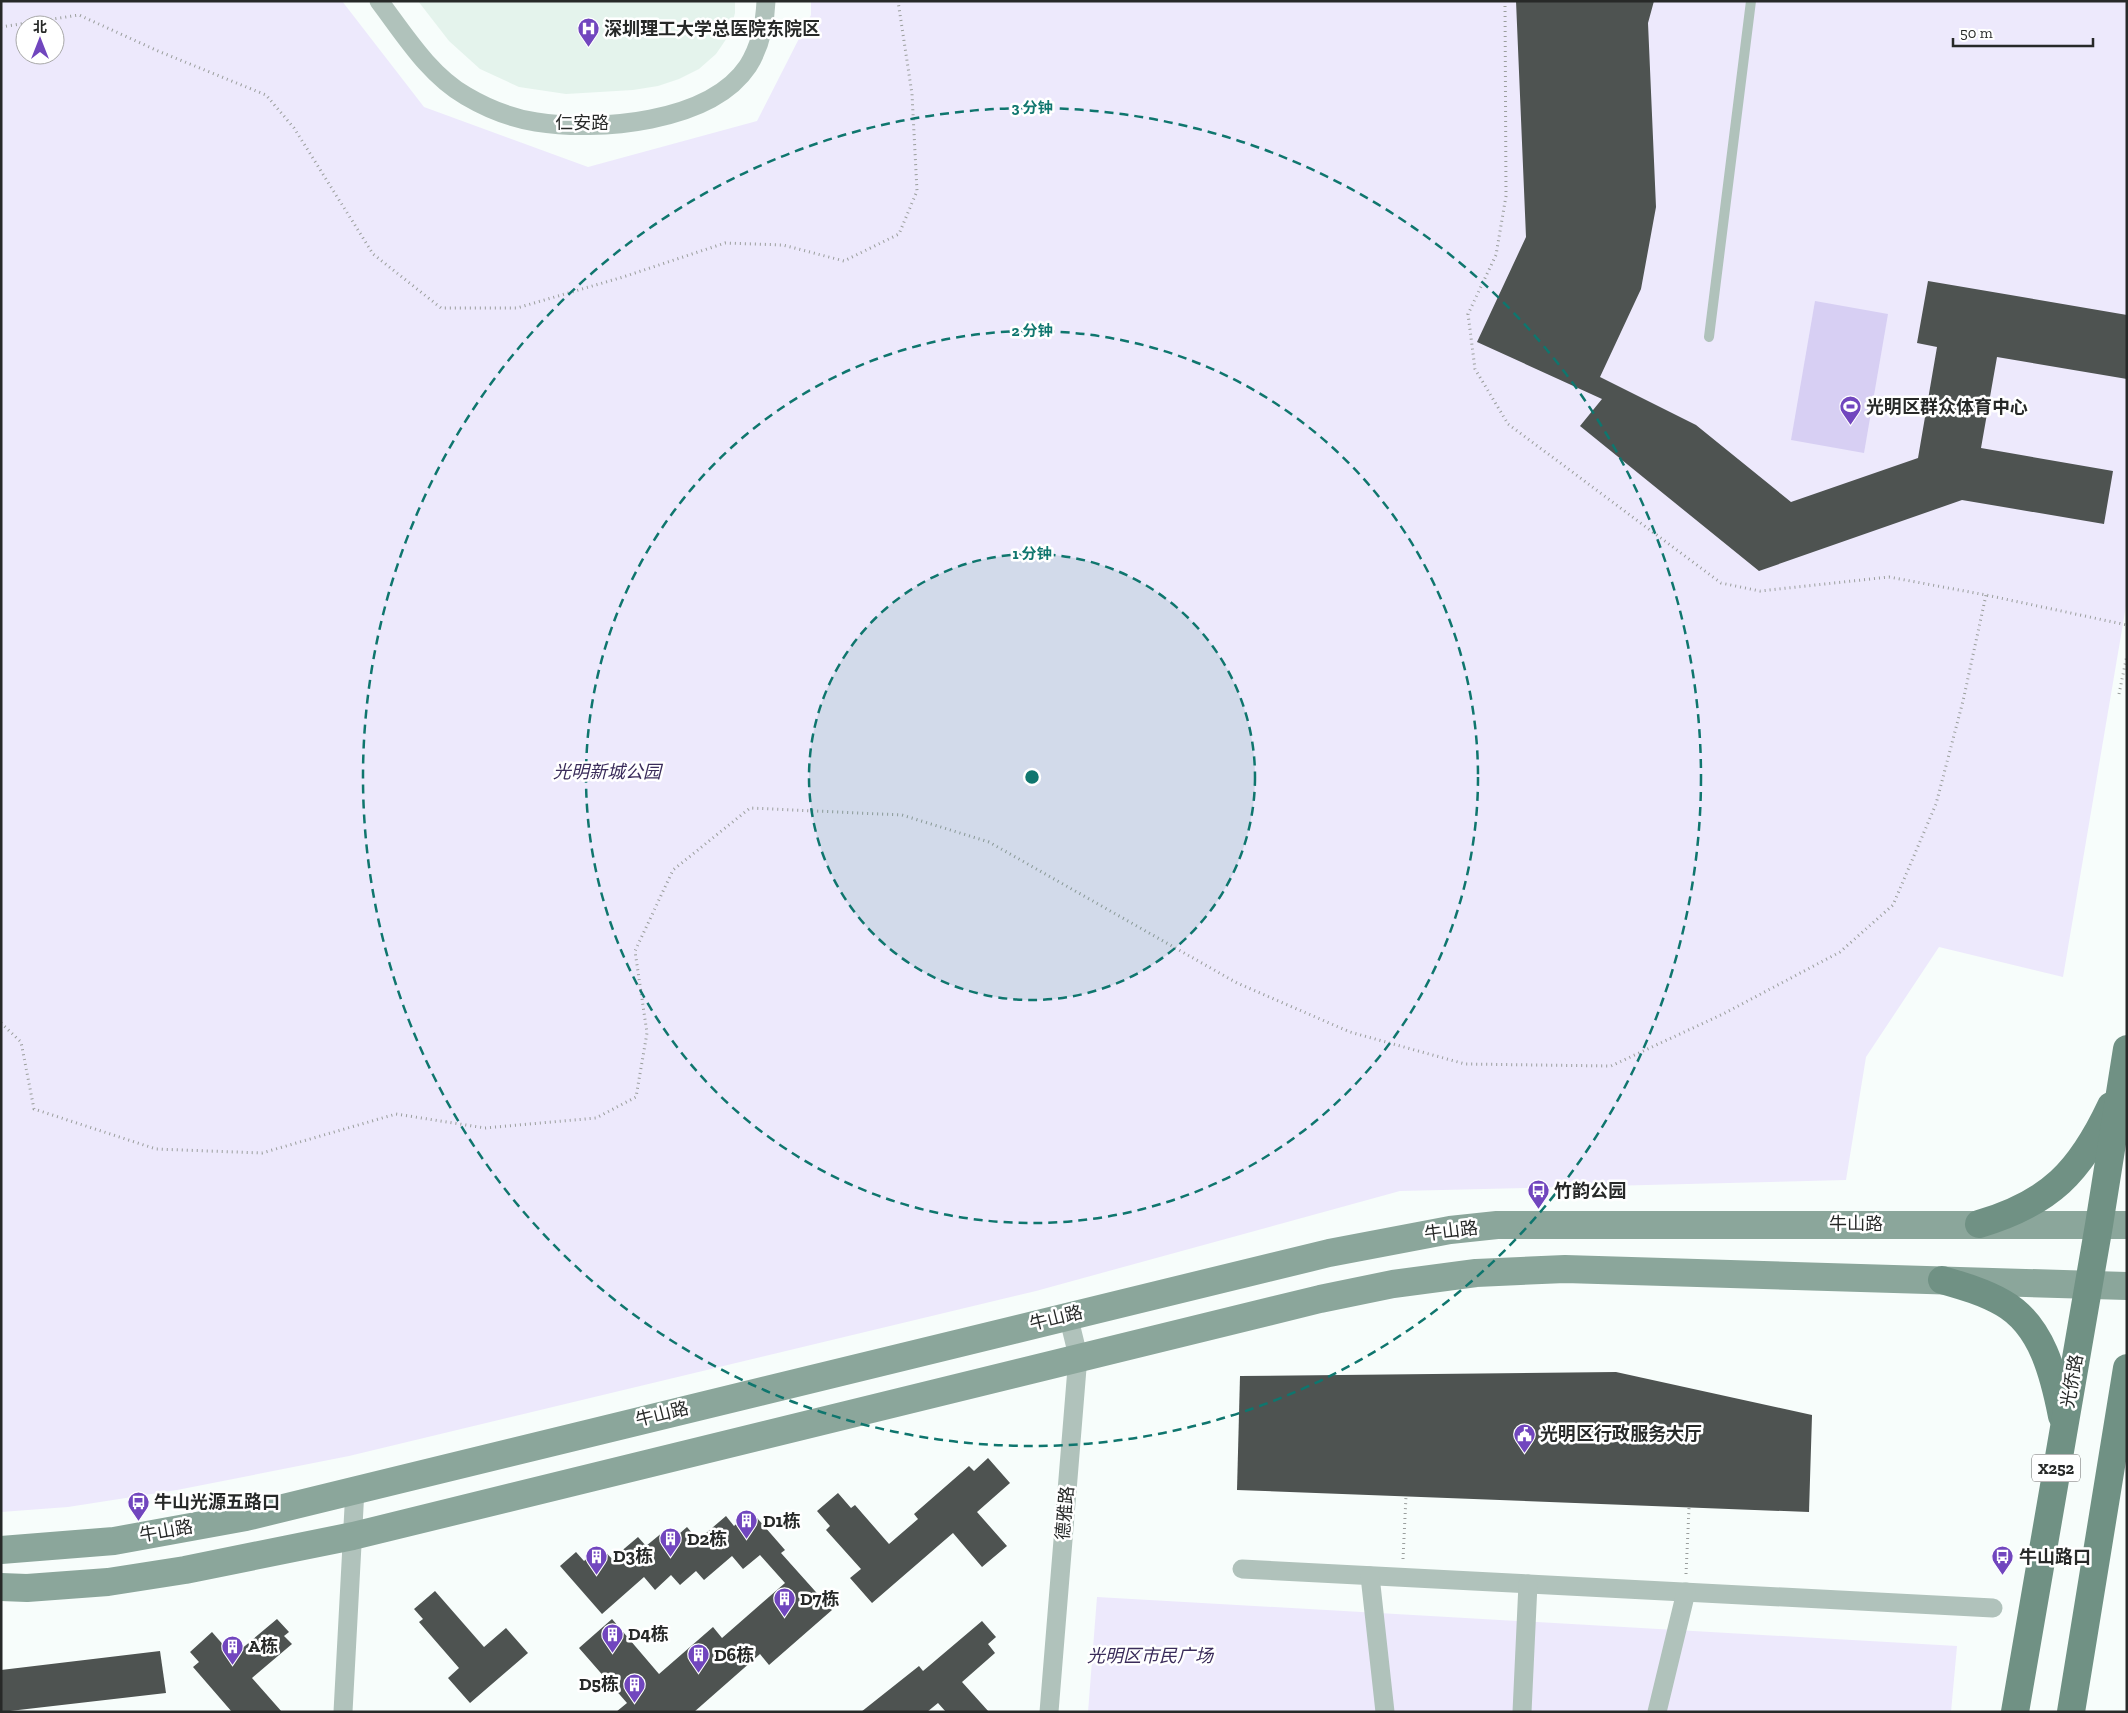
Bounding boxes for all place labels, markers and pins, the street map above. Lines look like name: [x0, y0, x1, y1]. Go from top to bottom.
hospital icon: 深圳理工大学总医院东院区: [576, 17, 600, 48]
place label: 深圳理工大学总医院东院区: [604, 18, 820, 40]
sports icon: 光明区群众体育中心: [1838, 395, 1862, 426]
place label: 光明区群众体育中心: [1866, 396, 2028, 418]
centre of rings: [1023, 768, 1041, 786]
bus stop icon: 竹韵公园: [1526, 1179, 1550, 1210]
place label: 竹韵公园: [1554, 1180, 1626, 1202]
public building icon: 光明区行政服务大厅: [1512, 1422, 1536, 1453]
place label: 光明区行政服务大厅: [1540, 1423, 1702, 1445]
bus stop icon: 牛山光源五路口: [126, 1490, 150, 1521]
place label: 牛山光源五路口: [154, 1491, 280, 1513]
building icon: D1栋: [735, 1509, 759, 1540]
place label: D1栋: [763, 1510, 801, 1532]
building icon: D2栋: [659, 1527, 683, 1558]
place label: D2栋: [687, 1528, 727, 1550]
building icon: D3栋: [585, 1544, 609, 1575]
place label: D3栋: [613, 1545, 653, 1567]
bus stop icon: 牛山路口: [1991, 1545, 2015, 1576]
place label: 牛山路口: [2019, 1546, 2091, 1568]
building icon: D7栋: [772, 1587, 796, 1618]
place label: D7栋: [800, 1588, 839, 1610]
building icon: D4栋: [600, 1622, 624, 1653]
place label: D4栋: [628, 1623, 669, 1645]
building icon: A栋: [220, 1634, 244, 1665]
place label: A栋: [248, 1635, 278, 1657]
building icon: D6栋: [686, 1643, 710, 1674]
place label: D6栋: [714, 1644, 754, 1666]
building icon: D5栋: [623, 1672, 647, 1703]
place label: D5栋: [579, 1673, 619, 1695]

